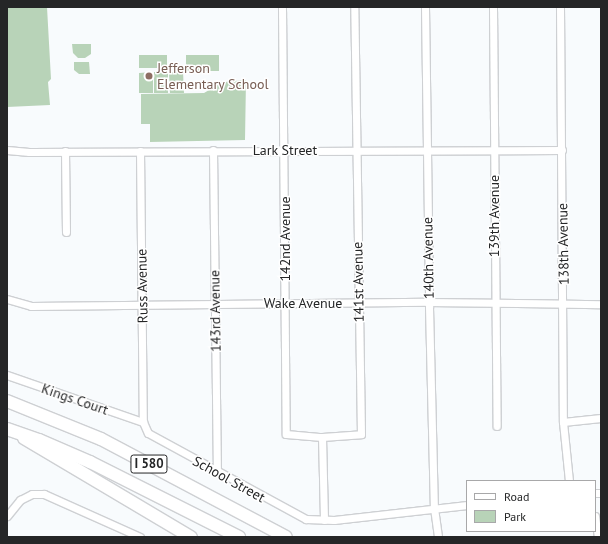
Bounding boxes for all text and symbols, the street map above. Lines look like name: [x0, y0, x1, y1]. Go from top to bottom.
place label: Jefferson Elementary School: [157, 60, 269, 92]
marker: Jefferson Elementary School: [144, 71, 154, 81]
street label: Lark Street: [253, 142, 317, 158]
street label: 139th Avenue: [486, 175, 502, 257]
street label: 142nd Avenue: [277, 196, 293, 282]
street label: 138th Avenue: [554, 202, 572, 286]
street label: 140th Avenue: [419, 216, 437, 300]
street label: 141st Avenue: [349, 241, 367, 323]
street label: Russ Avenue: [133, 248, 151, 324]
street label: 143rd Avenue: [206, 270, 224, 352]
street label: Wake Avenue: [263, 295, 343, 311]
street label: Kings Court: [39, 380, 111, 418]
street label: School Street: [190, 452, 268, 506]
road number: I 580: [130, 453, 168, 475]
legend: [466, 480, 596, 532]
text: Road: [504, 489, 529, 504]
text: Park: [504, 509, 526, 524]

